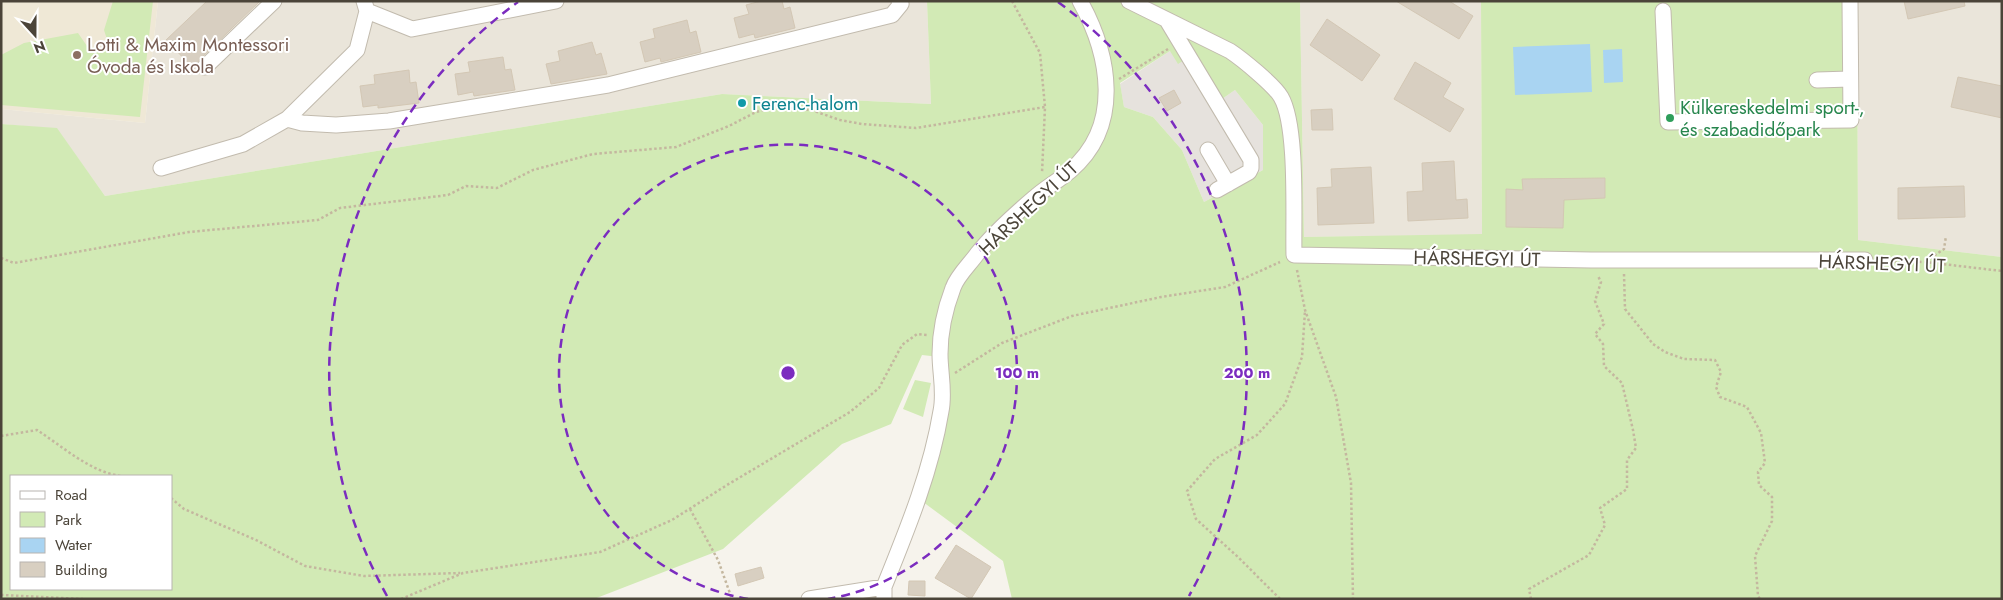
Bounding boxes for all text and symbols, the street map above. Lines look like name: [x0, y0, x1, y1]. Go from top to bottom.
north arrow: [10, 10, 60, 60]
place label: Lotti & Maxim Montessori Óvoda és Iskola: [87, 31, 289, 80]
text: N: [31, 36, 48, 58]
marker: Lotti & Maxim Montessori Óvoda és Iskola: [71, 49, 83, 61]
place label: Ferenc-halom: [752, 90, 858, 117]
place label: Külkereskedelmi sport-, és szabadidőpark: [1680, 94, 1865, 143]
marker: Ferenc-halom: [736, 97, 748, 109]
marker: Külkereskedelmi sport-, és szabadidőpark: [1664, 112, 1676, 124]
street label: HÁRSHEGYI ÚT: [973, 155, 1084, 262]
street label: HÁRSHEGYI ÚT: [1413, 244, 1541, 273]
street label: HÁRSHEGYI ÚT: [1818, 248, 1946, 279]
text: 100 m: [995, 362, 1039, 384]
text: 200 m: [1224, 362, 1270, 384]
centre of rings: [779, 364, 797, 382]
legend: [10, 475, 172, 590]
text: Road: [55, 484, 87, 506]
text: Park: [55, 509, 82, 531]
text: Water: [55, 534, 93, 556]
text: Building: [55, 559, 107, 581]

